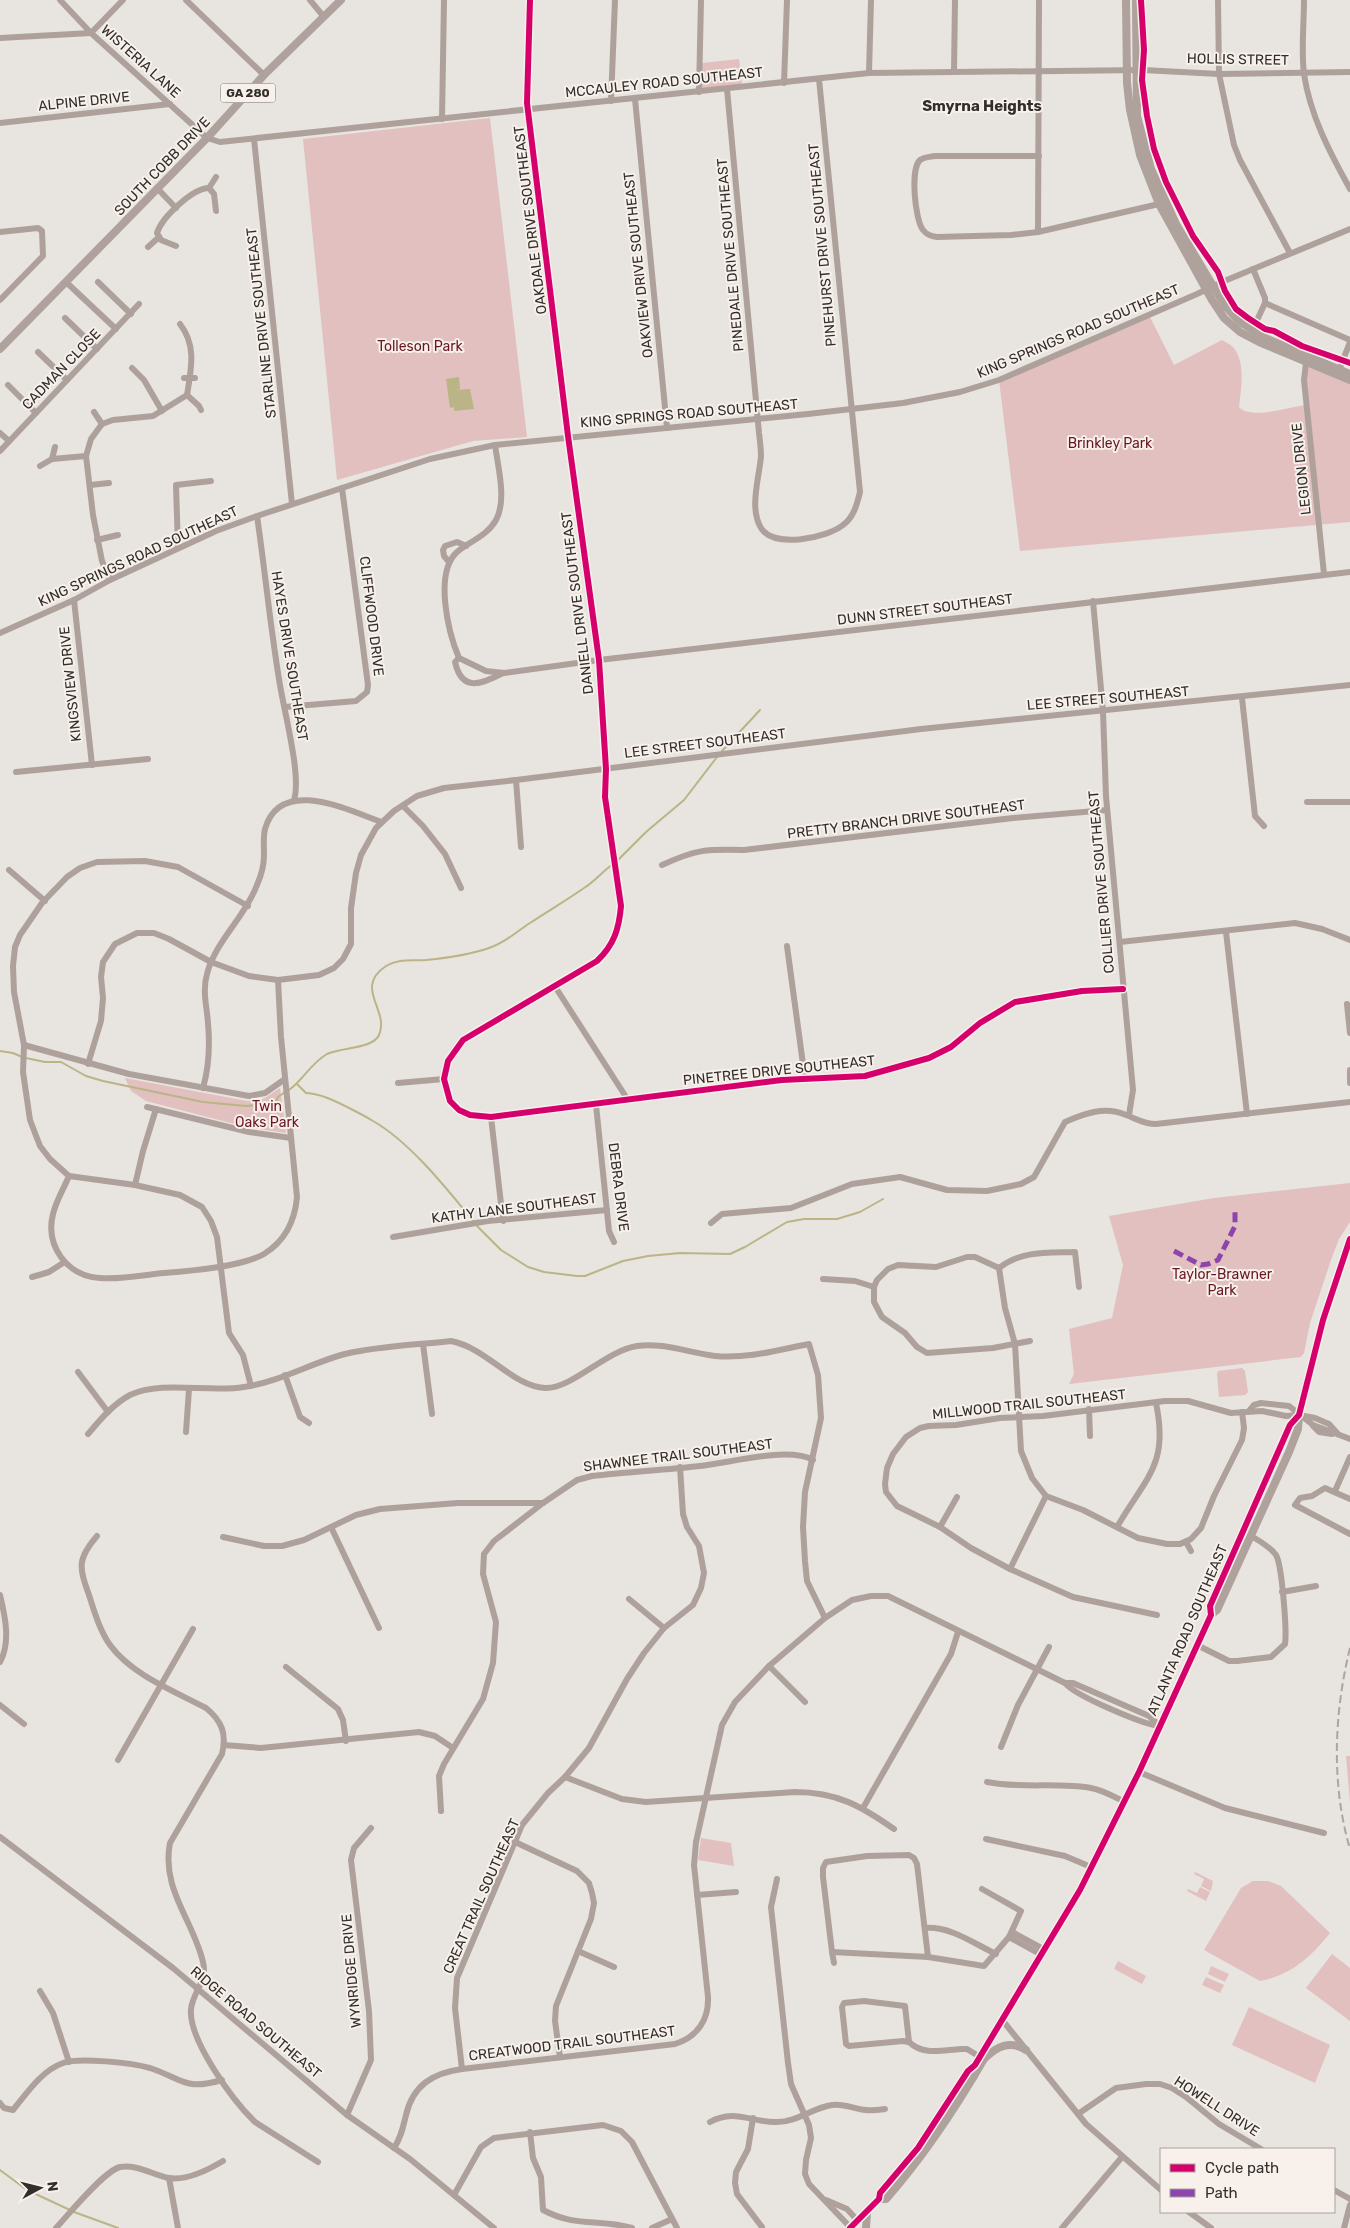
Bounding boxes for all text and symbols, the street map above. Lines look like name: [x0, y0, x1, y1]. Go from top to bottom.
street label: WISTERIA LANE: [97, 21, 184, 102]
street label: HOLLIS STREET: [1187, 50, 1289, 69]
street label: MCCAULEY ROAD SOUTHEAST: [564, 64, 764, 101]
road number: GA 280: [220, 84, 276, 102]
street label: ALPINE DRIVE: [37, 88, 131, 115]
district label: Smyrna Heights: [922, 97, 1042, 115]
street label: SOUTH COBB DRIVE: [111, 113, 214, 219]
street label: OAKDALE DRIVE SOUTHEAST: [510, 125, 551, 315]
street label: PINEHURST DRIVE SOUTHEAST: [805, 143, 840, 347]
street label: PINEDALE DRIVE SOUTHEAST: [714, 158, 747, 352]
street label: OAKVIEW DRIVE SOUTHEAST: [620, 171, 657, 359]
street label: STARLINE DRIVE SOUTHEAST: [243, 227, 280, 419]
street label: KING SPRINGS ROAD SOUTHEAST: [974, 281, 1182, 382]
street label: CADMAN CLOSE: [19, 325, 104, 413]
park label: Tolleson Park: [377, 338, 464, 355]
street label: KING SPRINGS ROAD SOUTHEAST: [579, 396, 799, 431]
street label: LEGION DRIVE: [1288, 422, 1315, 516]
park label: Brinkley Park: [1068, 435, 1153, 452]
street label: KING SPRINGS ROAD SOUTHEAST: [36, 503, 241, 610]
street label: DANIELL DRIVE SOUTHEAST: [558, 511, 597, 695]
street label: CLIFFWOOD DRIVE: [356, 555, 387, 677]
street label: HAYES DRIVE SOUTHEAST: [268, 570, 311, 743]
street label: DUNN STREET SOUTHEAST: [836, 590, 1014, 629]
street label: KINGSVIEW DRIVE: [56, 625, 85, 743]
street label: LEE STREET SOUTHEAST: [1026, 683, 1190, 714]
street label: LEE STREET SOUTHEAST: [623, 725, 787, 762]
street label: COLLIER DRIVE SOUTHEAST: [1085, 790, 1118, 974]
street label: PRETTY BRANCH DRIVE SOUTHEAST: [786, 796, 1026, 843]
street label: PINETREE DRIVE SOUTHEAST: [682, 1052, 876, 1089]
park label: Twin Oaks Park: [235, 1098, 300, 1131]
street label: DEBRA DRIVE: [605, 1142, 632, 1232]
street label: KATHY LANE SOUTHEAST: [430, 1190, 598, 1227]
park label: Taylor-Brawner Park: [1172, 1266, 1273, 1299]
street label: MILLWOOD TRAIL SOUTHEAST: [931, 1386, 1127, 1423]
street label: SHAWNEE TRAIL SOUTHEAST: [582, 1435, 774, 1476]
street label: ATLANTA ROAD SOUTHEAST: [1144, 1542, 1231, 1718]
street label: CREAT TRAIL SOUTHEAST: [440, 1816, 523, 1976]
street label: WYNRIDGE DRIVE: [338, 1913, 365, 2029]
street label: RIDGE ROAD SOUTHEAST: [187, 1963, 325, 2082]
street label: CREATWOOD TRAIL SOUTHEAST: [468, 2022, 676, 2065]
street label: HOWELL DRIVE: [1171, 2073, 1263, 2140]
legend: [1160, 2148, 1335, 2213]
text: Cycle path: [1205, 2159, 1279, 2177]
north arrow: [15, 2163, 65, 2213]
text: N: [43, 2180, 61, 2193]
text: Path: [1205, 2184, 1238, 2202]

